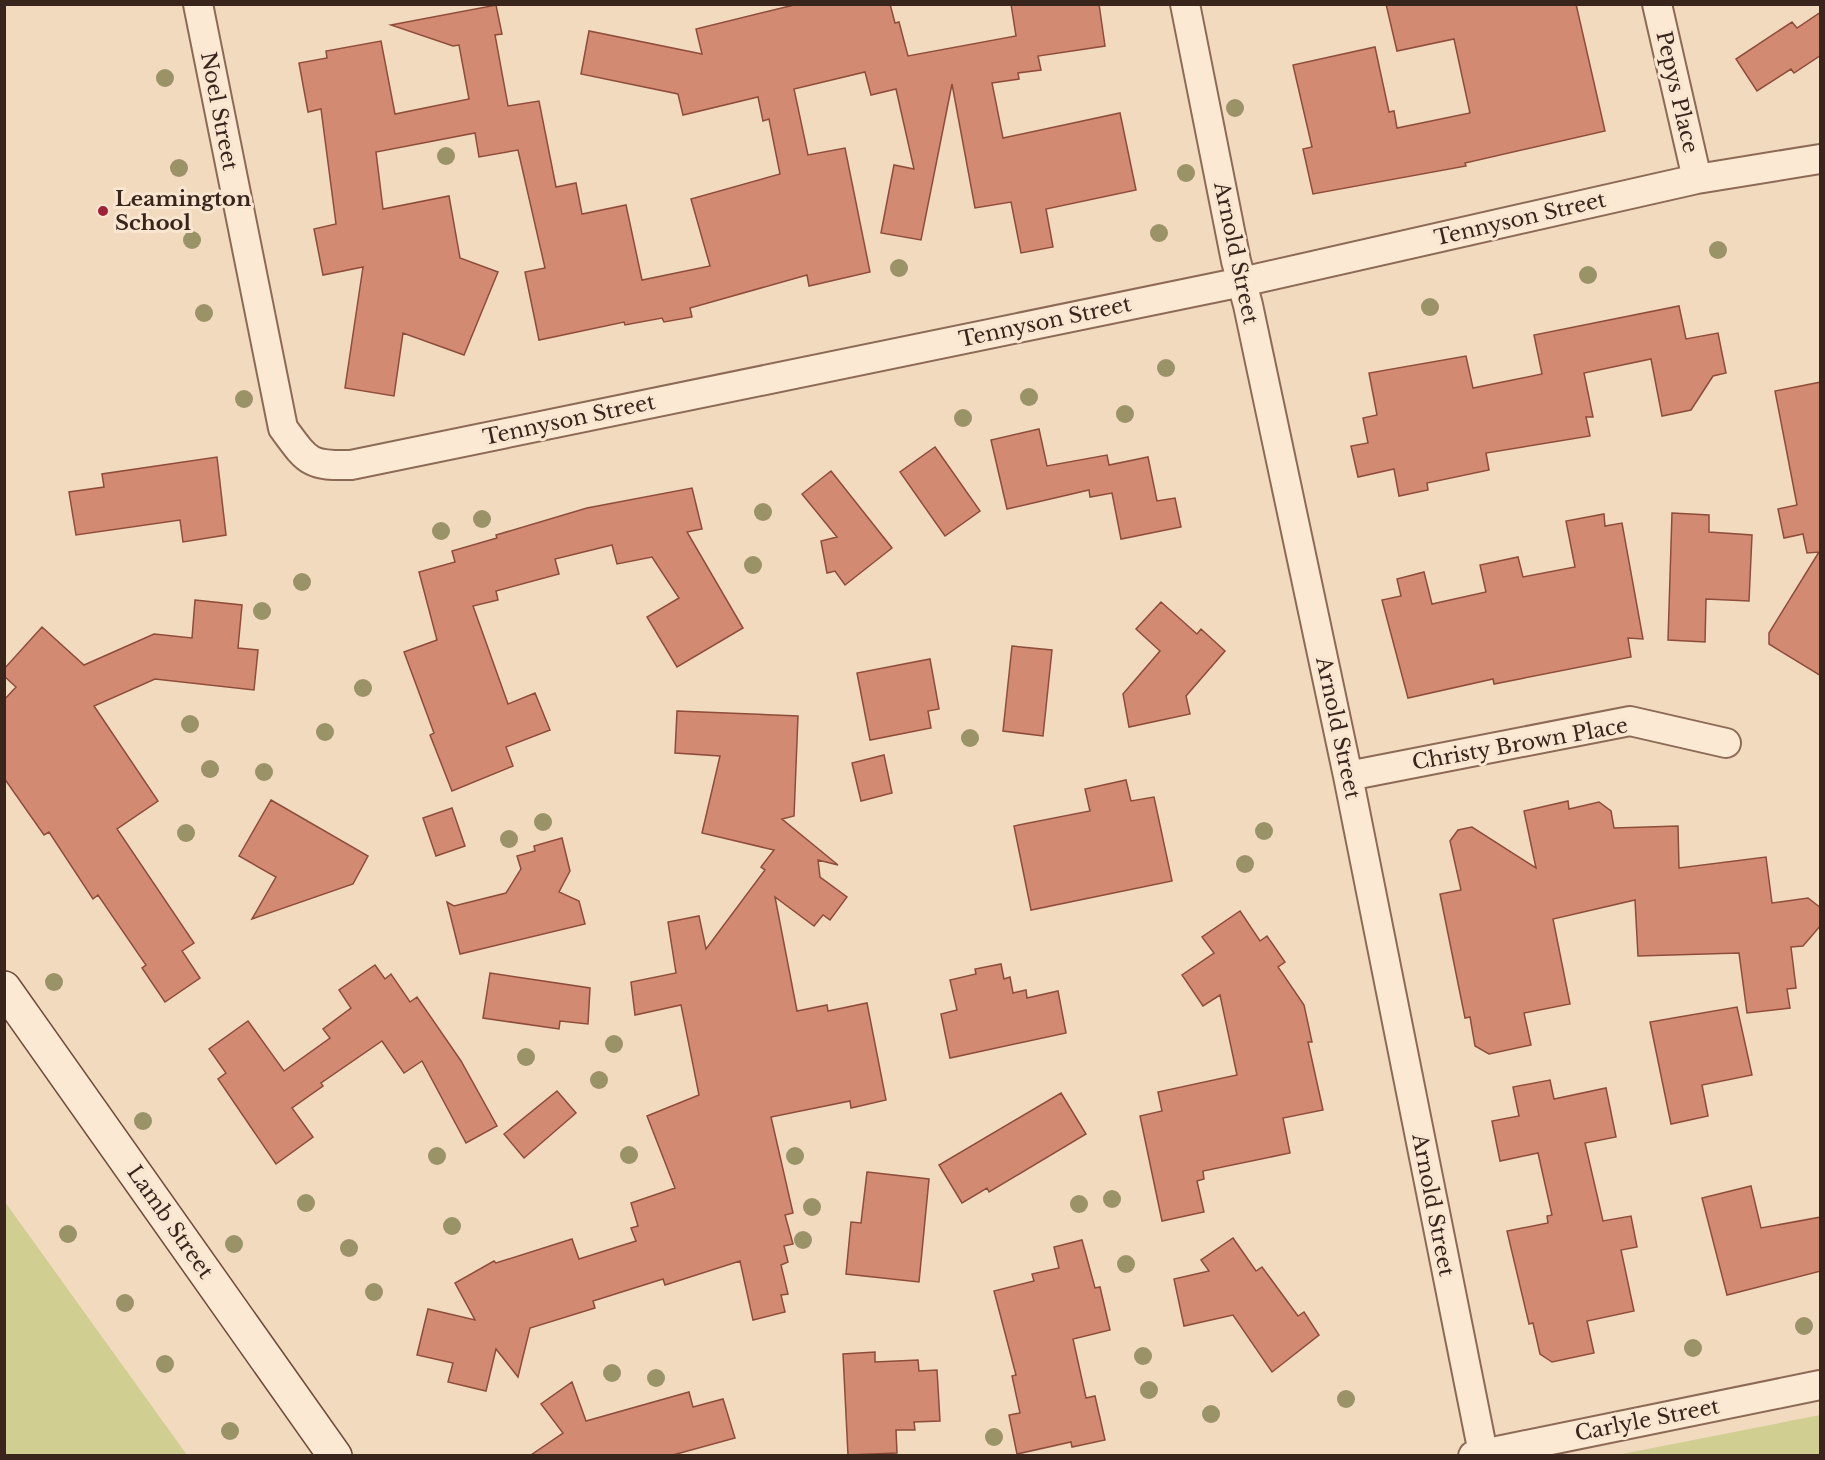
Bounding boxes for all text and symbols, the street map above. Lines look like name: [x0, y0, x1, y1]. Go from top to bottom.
street label: Pepys Place: [1650, 28, 1704, 156]
street label: Noel Street: [195, 50, 243, 172]
street label: Arnold Street: [1208, 179, 1264, 326]
place label: Leamington School: [115, 186, 251, 236]
street label: Tennyson Street: [1432, 187, 1608, 251]
marker: Leamington School: [96, 204, 110, 218]
street label: Tennyson Street: [957, 291, 1133, 353]
street label: Tennyson Street: [481, 389, 657, 451]
street label: Arnold Street: [1310, 654, 1366, 801]
street label: Christy Brown Place: [1410, 712, 1630, 776]
street label: Arnold Street: [1406, 1131, 1460, 1279]
street label: Lamb Street: [121, 1160, 219, 1284]
street label: Carlyle Street: [1573, 1393, 1721, 1447]

